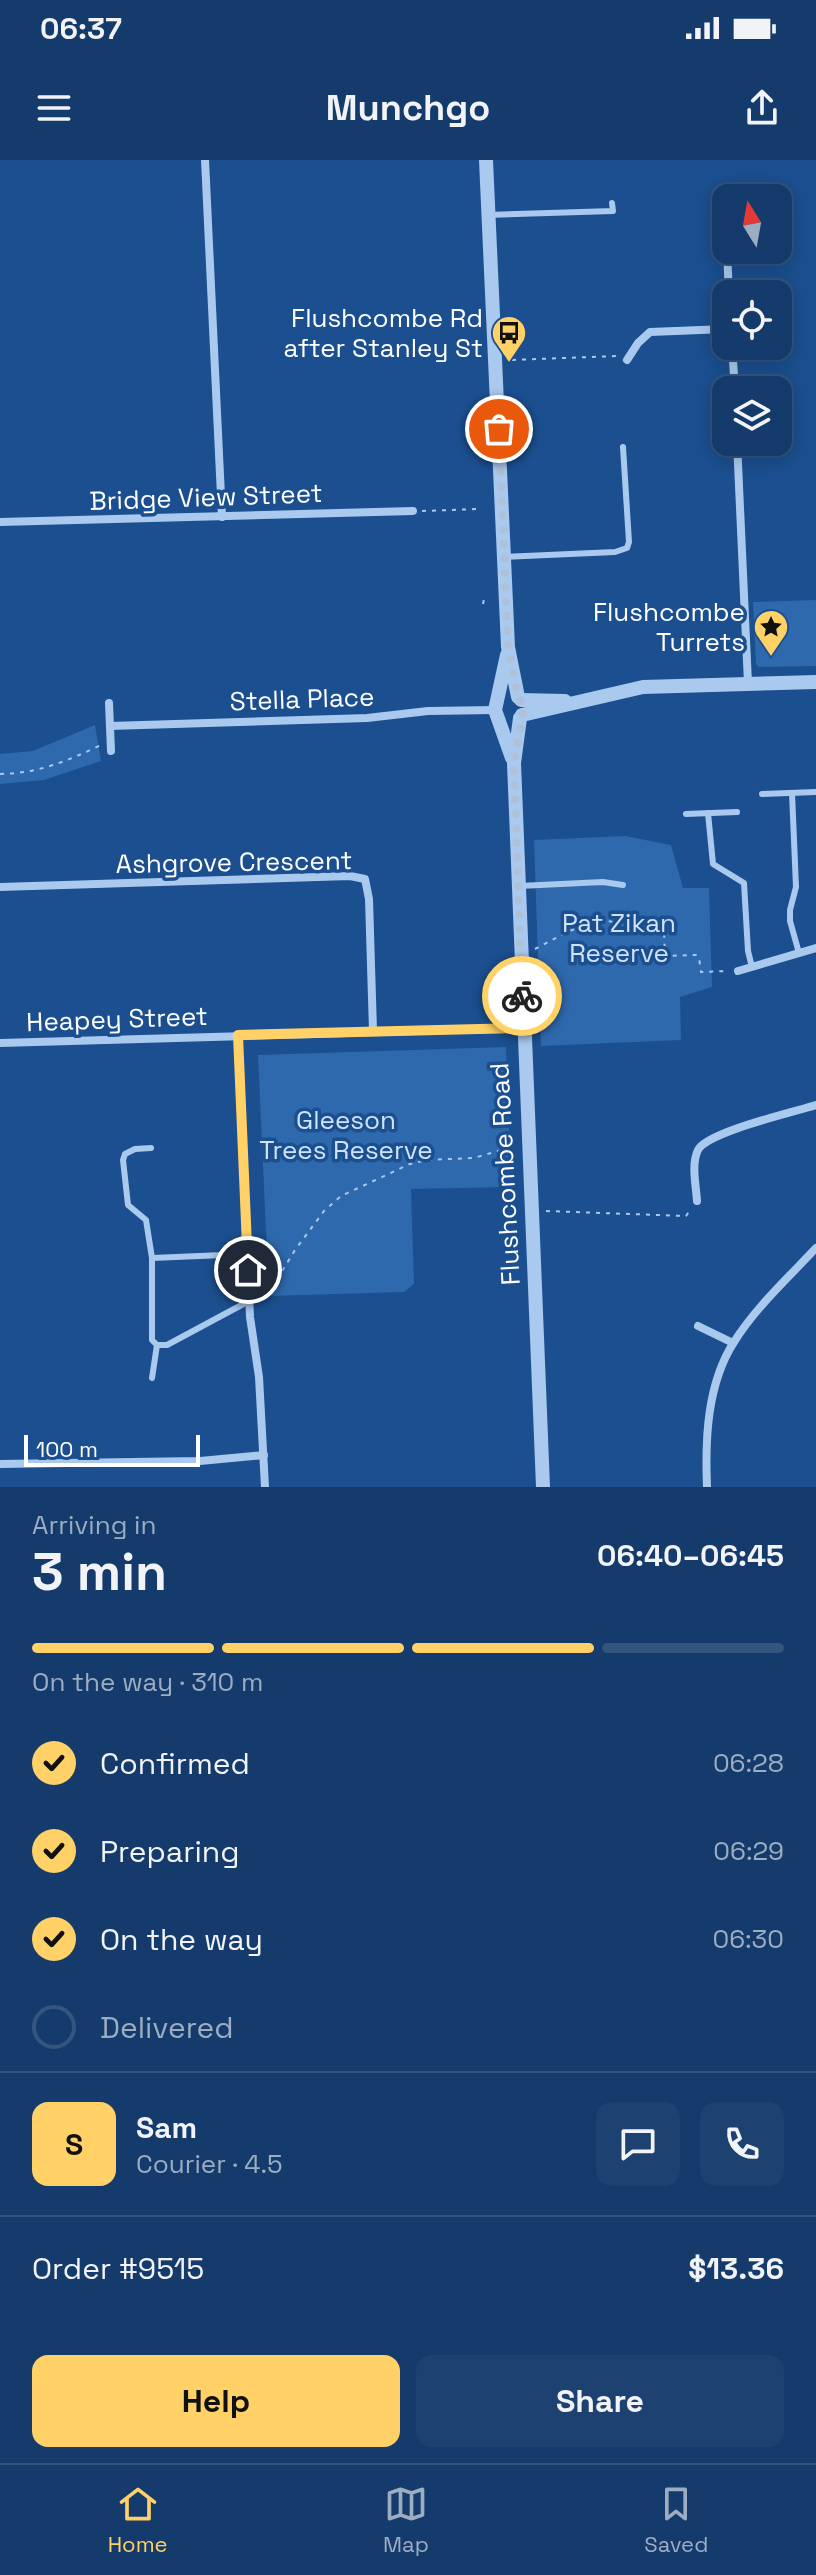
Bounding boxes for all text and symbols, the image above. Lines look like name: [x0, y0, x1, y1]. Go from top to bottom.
text: 06:37: [40, 9, 122, 48]
text: Munchgo: [326, 85, 490, 131]
icon: menu: [32, 86, 76, 130]
icon: share: [740, 86, 784, 130]
north arrow: [712, 184, 792, 264]
map controls: [712, 184, 792, 456]
button: locate: [712, 280, 792, 360]
place label: Flushcombe Rd after Stanley St: [284, 301, 483, 365]
bus stop icon: Flushcombe Rd after Stanley St: [490, 314, 528, 364]
button: layers: [712, 376, 792, 456]
pin: [465, 395, 533, 463]
icon: bag: [477, 407, 521, 451]
street label: Bridge View Street: [89, 476, 323, 518]
place label: Flushcombe Turrets: [593, 595, 745, 659]
place icon: Flushcombe Turrets: [752, 608, 790, 658]
street label: Stella Place: [229, 679, 375, 719]
street label: Ashgrove Crescent: [115, 843, 353, 881]
park label: Pat Zikan Reserve: [562, 906, 676, 970]
courier: [482, 956, 562, 1036]
icon: bike: [500, 974, 544, 1018]
street label: Heapey Street: [26, 999, 208, 1039]
street label: Flushcombe Road: [482, 1062, 528, 1286]
park label: Gleeson Trees Reserve: [259, 1103, 433, 1167]
pin: [214, 1236, 282, 1304]
icon: home: [226, 1248, 270, 1292]
scale bar: [24, 1431, 200, 1467]
text: 100 m: [36, 1435, 98, 1463]
text: Arriving in: [32, 1508, 156, 1542]
text: 06:40–06:45: [597, 1536, 784, 1575]
text: 3 min: [32, 1539, 167, 1605]
text: On the way · 310 m: [32, 1665, 263, 1699]
icon: check: [32, 1741, 76, 1785]
text: Confirmed: [100, 1744, 250, 1783]
text: 06:28: [713, 1746, 784, 1780]
icon: check: [32, 1829, 76, 1873]
text: Preparing: [100, 1832, 239, 1871]
text: 06:29: [713, 1834, 784, 1868]
icon: check: [32, 1917, 76, 1961]
text: On the way: [100, 1920, 263, 1959]
text: 06:30: [712, 1922, 784, 1956]
text: Delivered: [100, 2008, 234, 2047]
button: chat: [596, 2102, 680, 2186]
button: phone: [700, 2102, 784, 2186]
text: Sam: [136, 2108, 197, 2147]
text: S: [65, 2125, 83, 2164]
text: Courier · 4.5: [136, 2147, 283, 2181]
text: Order #9515: [32, 2249, 204, 2288]
text: $13.36: [688, 2249, 784, 2288]
button: Help: [32, 2355, 400, 2447]
button: Share: [416, 2355, 784, 2447]
tab: Home: [108, 2482, 168, 2558]
tab: Map: [383, 2482, 429, 2558]
tab: Saved: [644, 2482, 708, 2558]

